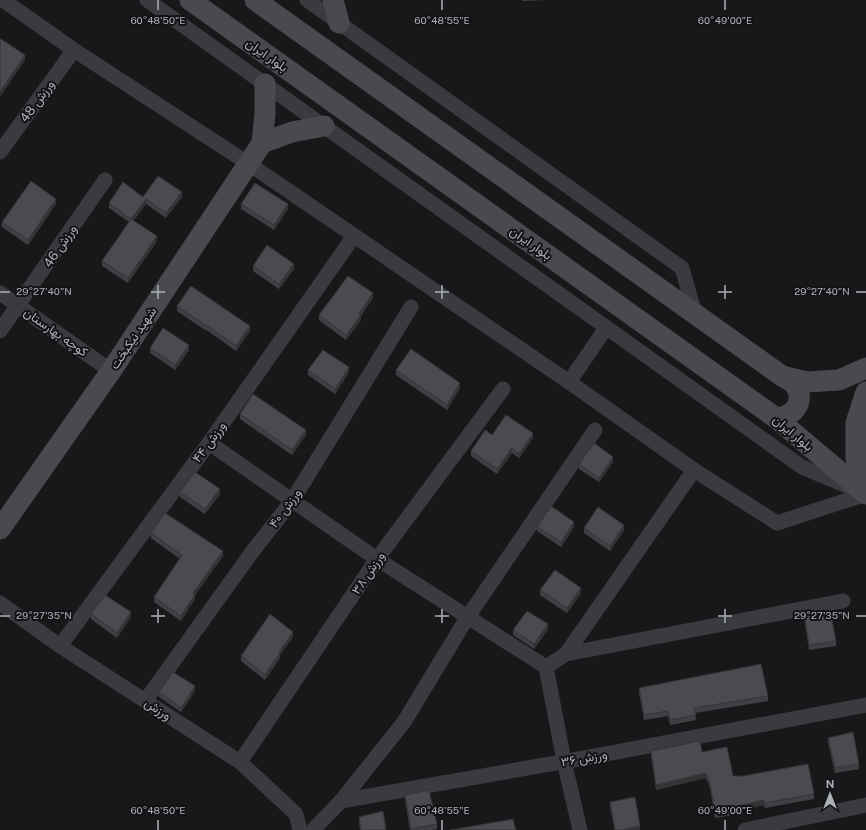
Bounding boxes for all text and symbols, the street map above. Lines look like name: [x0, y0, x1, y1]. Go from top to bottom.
text: 60°48'50"E: [130, 14, 186, 26]
text: 60°48'55"E: [414, 14, 470, 26]
text: 60°49'00"E: [698, 14, 752, 26]
street label: بلوار ایران: [243, 35, 291, 76]
street label: ورزش 48: [17, 77, 58, 126]
street label: ورزش 46: [40, 222, 81, 271]
street label: بلوار ایران: [507, 223, 555, 264]
text: 29°27'40"N: [16, 285, 72, 297]
text: 29°27'40"N: [794, 285, 850, 297]
street label: کوچه بهارستان: [20, 304, 91, 361]
street label: شهید نیکبخت: [107, 304, 160, 373]
street label: بلوار ایران: [769, 412, 816, 455]
street label: ورزش ۴۴: [189, 418, 230, 466]
street label: ورزش ۴۰: [266, 485, 305, 531]
street label: ورزش ۳۸: [348, 549, 389, 598]
text: 29°27'35"N: [16, 609, 72, 621]
text: 29°27'35"N: [794, 609, 850, 621]
street label: ورزش: [141, 695, 174, 724]
street label: ورزش ۳۶: [560, 747, 609, 770]
north arrow: [810, 774, 850, 814]
text: N: [826, 778, 834, 790]
text: 60°48'50"E: [130, 804, 186, 816]
text: 60°48'55"E: [414, 804, 470, 816]
text: 60°49'00"E: [698, 804, 752, 816]

